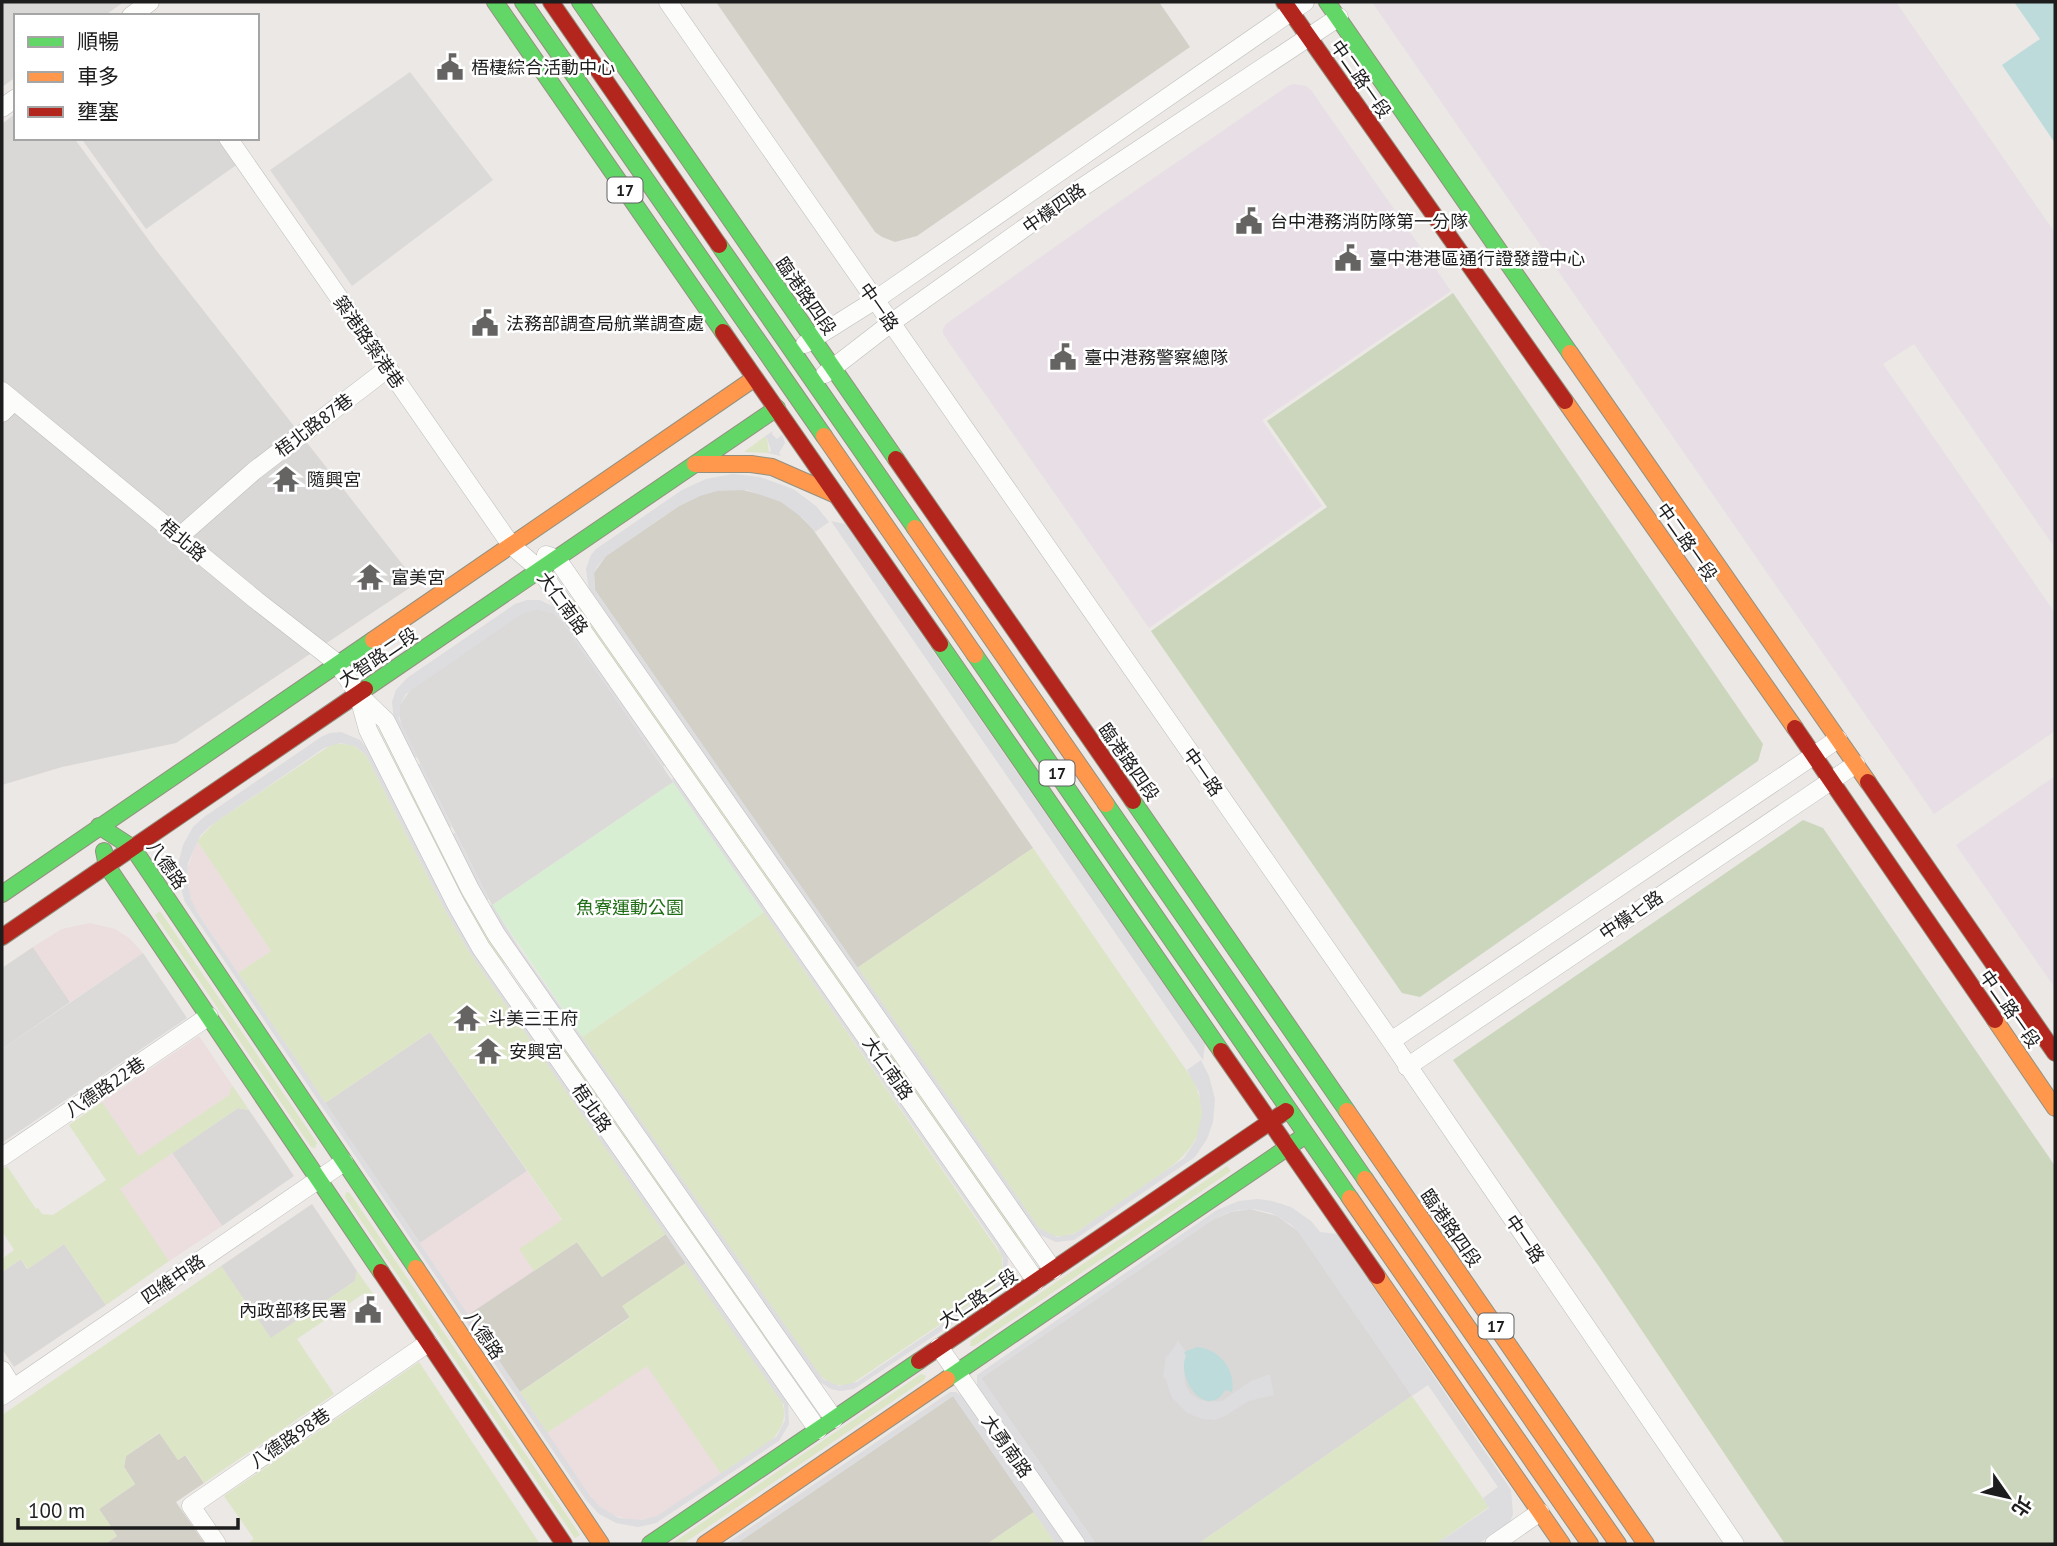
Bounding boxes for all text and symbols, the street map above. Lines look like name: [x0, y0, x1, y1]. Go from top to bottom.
legend: [14, 14, 259, 140]
text: 順暢: [77, 28, 119, 55]
street label: 中二路一段: [1326, 36, 1396, 122]
public building icon: 梧棲綜合活動中心: [435, 52, 465, 82]
place label: 梧棲綜合活動中心: [471, 56, 615, 79]
text: 車多: [77, 63, 119, 90]
text: 壅塞: [77, 98, 119, 125]
road number: 17: [608, 178, 642, 202]
street label: 中橫四路: [1018, 178, 1090, 238]
public building icon: 台中港務消防隊第一分隊: [1234, 206, 1264, 236]
place label: 台中港務消防隊第一分隊: [1270, 210, 1468, 233]
public building icon: 臺中港港區通行證發證中心: [1333, 243, 1363, 273]
place label: 臺中港港區通行證發證中心: [1369, 247, 1585, 270]
street label: 臨港路四段: [771, 253, 841, 339]
street label: 中一路: [854, 278, 904, 336]
street label: 築港路築港巷: [329, 291, 409, 393]
public building icon: 法務部調查局航業調查處: [470, 308, 500, 338]
place label: 法務部調查局航業調查處: [506, 312, 704, 335]
public building icon: 臺中港務警察總隊: [1048, 342, 1078, 372]
place label: 臺中港務警察總隊: [1084, 346, 1228, 369]
street label: 梧北路87巷: [270, 388, 358, 462]
temple icon: 隨興宮: [271, 464, 301, 494]
place label: 隨興宮: [307, 468, 361, 491]
street label: 中二路一段: [1652, 499, 1722, 585]
street label: 梧北路: [155, 514, 211, 566]
temple icon: 富美宮: [355, 562, 385, 592]
place label: 富美宮: [391, 566, 445, 589]
street label: 大仁南路: [533, 567, 593, 639]
street label: 大智路二段: [334, 622, 422, 692]
street label: 臨港路四段: [1094, 719, 1164, 805]
street label: 中一路: [1178, 743, 1228, 801]
road number: 17: [1040, 760, 1074, 786]
street label: 八德路: [142, 836, 192, 894]
street label: 中橫七路: [1595, 885, 1667, 945]
park label: 魚寮運動公園: [576, 896, 684, 919]
street label: 中二路一段: [1975, 966, 2045, 1052]
temple icon: 斗美三王府: [452, 1003, 482, 1033]
place label: 斗美三王府: [488, 1007, 578, 1030]
street label: 大仁南路: [858, 1032, 918, 1104]
temple icon: 安興宮: [473, 1036, 503, 1066]
place label: 安興宮: [509, 1040, 563, 1063]
street label: 八德路22巷: [61, 1052, 149, 1122]
street label: 梧北路: [567, 1079, 617, 1137]
street label: 臨港路四段: [1416, 1185, 1486, 1271]
street label: 中一路: [1500, 1210, 1550, 1268]
street label: 四維中路: [137, 1249, 209, 1309]
street label: 大仁路二段: [934, 1263, 1022, 1333]
public building icon: 內政部移民署: [353, 1295, 383, 1325]
place label: 內政部移民署: [239, 1299, 347, 1322]
street label: 八德路: [459, 1306, 509, 1364]
road number: 17: [1478, 1314, 1514, 1338]
street label: 八德路98巷: [246, 1403, 334, 1473]
street label: 大勇南路: [977, 1410, 1037, 1482]
north arrow: [1973, 1462, 2043, 1532]
scale bar: [18, 1486, 238, 1530]
text: 北: [2007, 1492, 2037, 1521]
text: 100 m: [28, 1497, 85, 1524]

